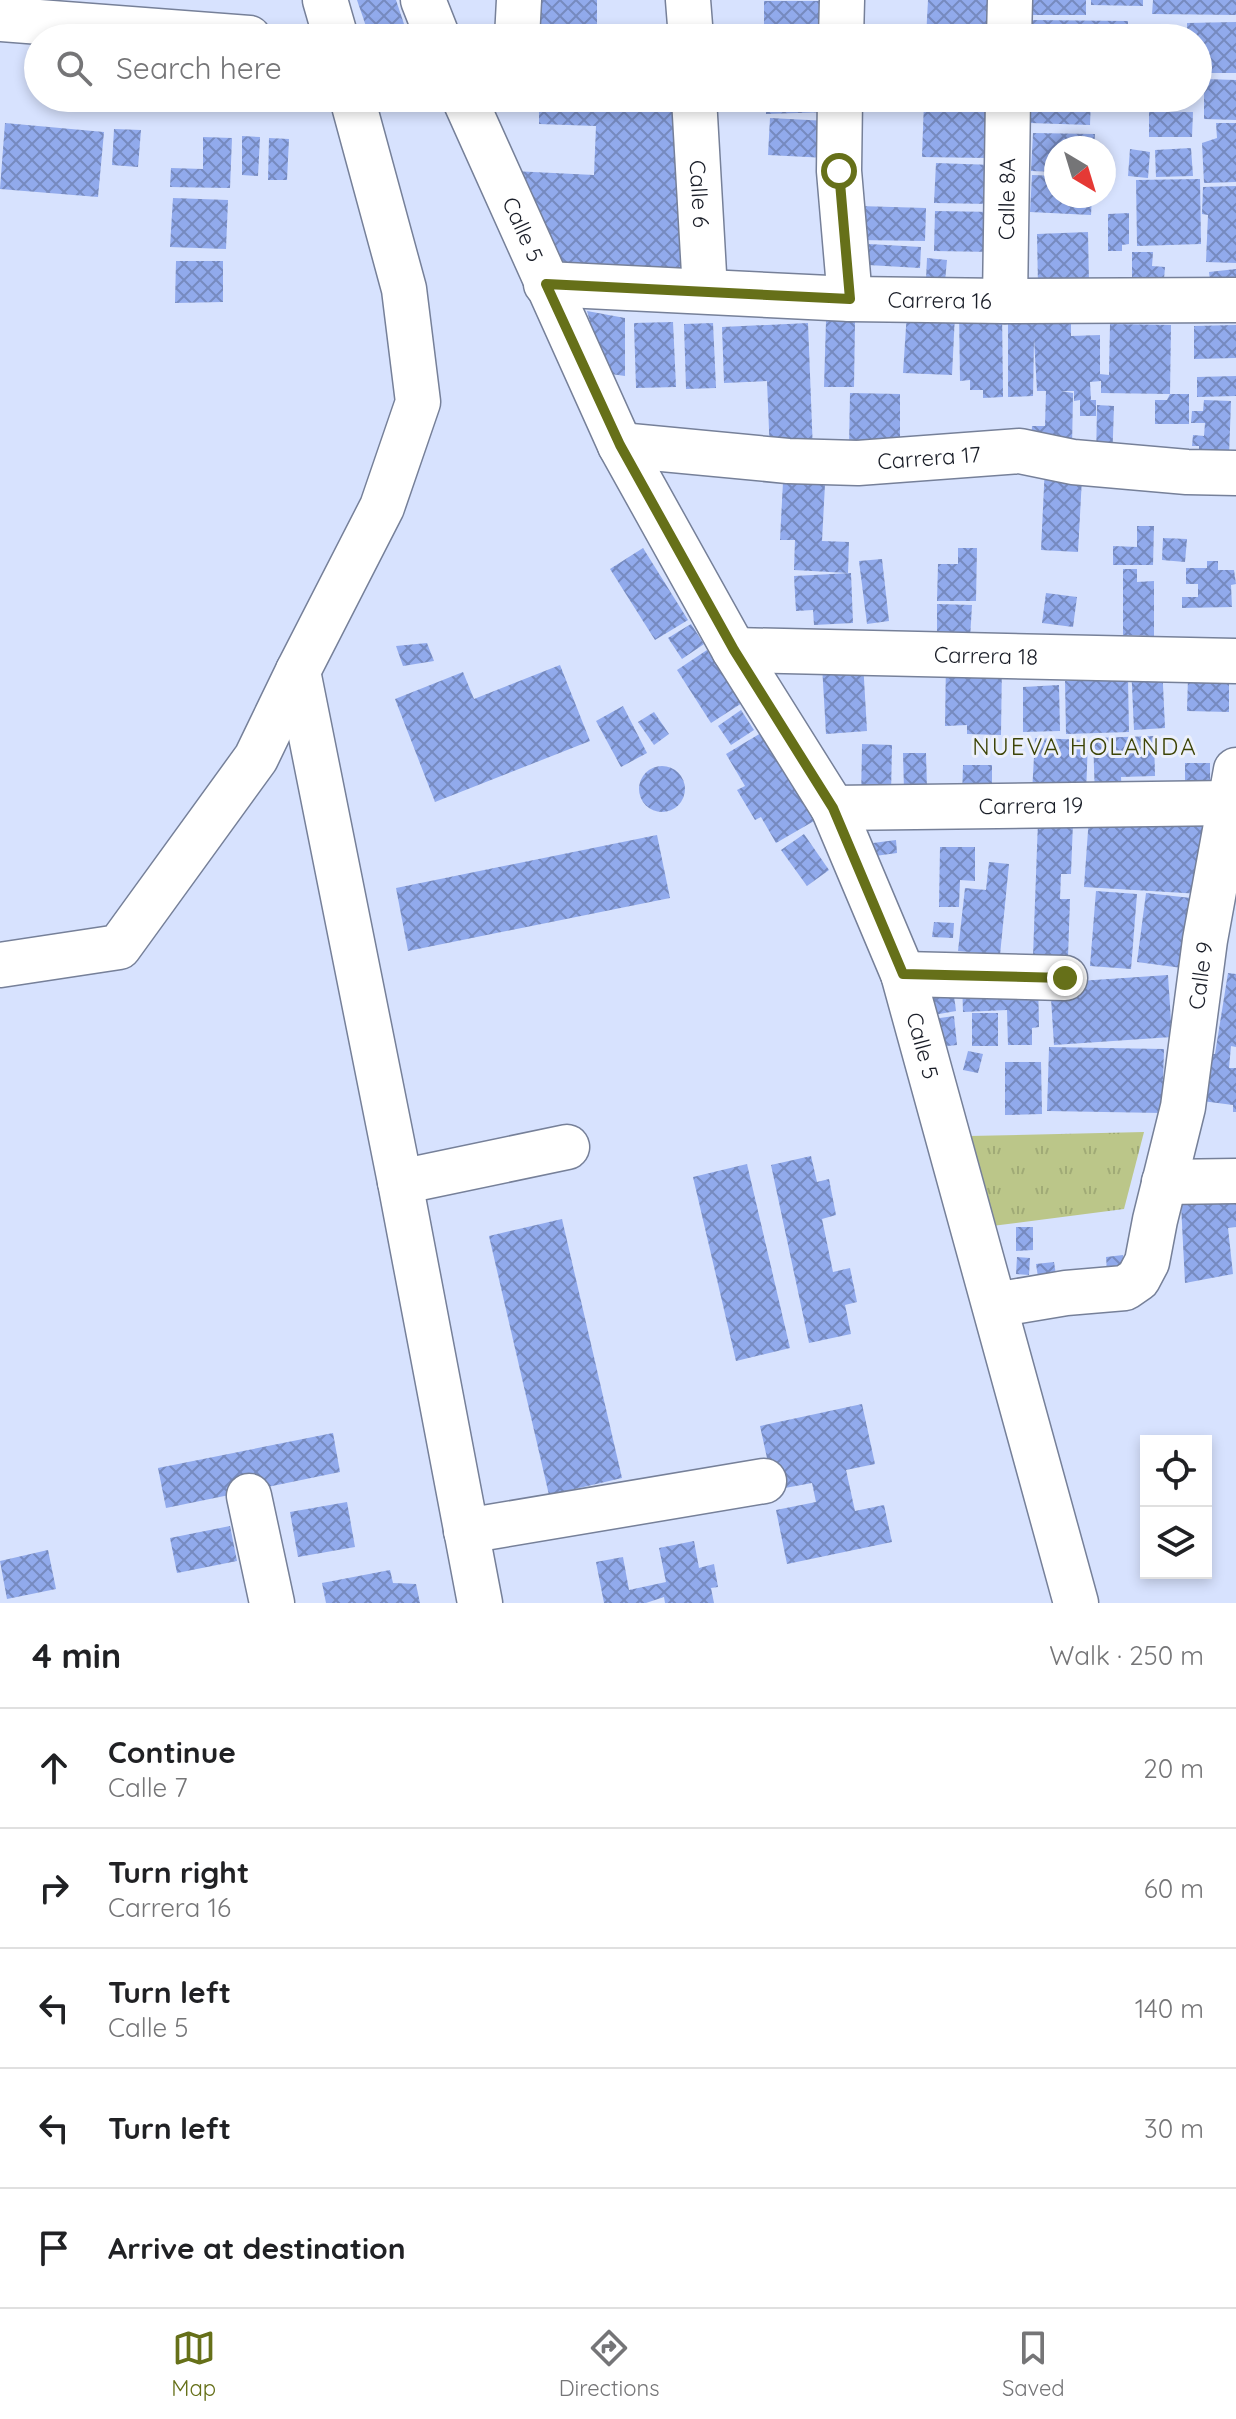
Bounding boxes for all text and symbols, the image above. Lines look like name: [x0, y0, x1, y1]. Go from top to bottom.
search box: [24, 24, 1212, 112]
icon: search: [52, 46, 96, 90]
text: Search here: [116, 49, 282, 87]
north arrow: [1044, 136, 1116, 208]
route start: [821, 153, 857, 189]
street label: Calle 8A: [992, 158, 1021, 240]
street label: Calle 6: [684, 159, 715, 229]
street label: Calle 5: [496, 193, 550, 266]
street label: Carrera 16: [887, 285, 992, 315]
street label: Carrera 17: [876, 440, 982, 476]
street label: Carrera 18: [934, 640, 1038, 671]
district label: NUEVA HOLANDA: [972, 731, 1198, 761]
street label: Carrera 19: [978, 791, 1083, 820]
street label: Calle 9: [1182, 940, 1219, 1011]
route end: [1047, 960, 1083, 996]
street label: Calle 5: [900, 1009, 945, 1082]
map controls: [1140, 1435, 1212, 1579]
button: locate: [1140, 1435, 1212, 1507]
button: layers: [1140, 1507, 1212, 1579]
text: 4 min: [32, 1634, 121, 1677]
text: Walk · 250 m: [1049, 1639, 1204, 1672]
text: Continue: [108, 1733, 236, 1771]
icon: ahead: [32, 1746, 76, 1790]
text: 20 m: [1143, 1752, 1204, 1785]
text: Calle 7: [108, 1771, 188, 1804]
text: Turn right: [108, 1853, 249, 1891]
icon: right: [32, 1866, 76, 1910]
text: 60 m: [1144, 1872, 1204, 1905]
text: Carrera 16: [108, 1891, 231, 1924]
text: Turn left: [108, 1973, 231, 2011]
icon: left: [32, 1986, 76, 2030]
text: 140 m: [1135, 1992, 1204, 2025]
text: Calle 5: [108, 2011, 188, 2044]
icon: left: [32, 2106, 76, 2150]
text: Turn left: [108, 2109, 231, 2147]
text: 30 m: [1144, 2112, 1204, 2145]
icon: arrive: [32, 2226, 76, 2270]
text: Arrive at destination: [108, 2229, 406, 2267]
tab: Map: [171, 2326, 216, 2402]
tab: Directions: [559, 2326, 659, 2402]
tab: Saved: [1002, 2326, 1065, 2402]

